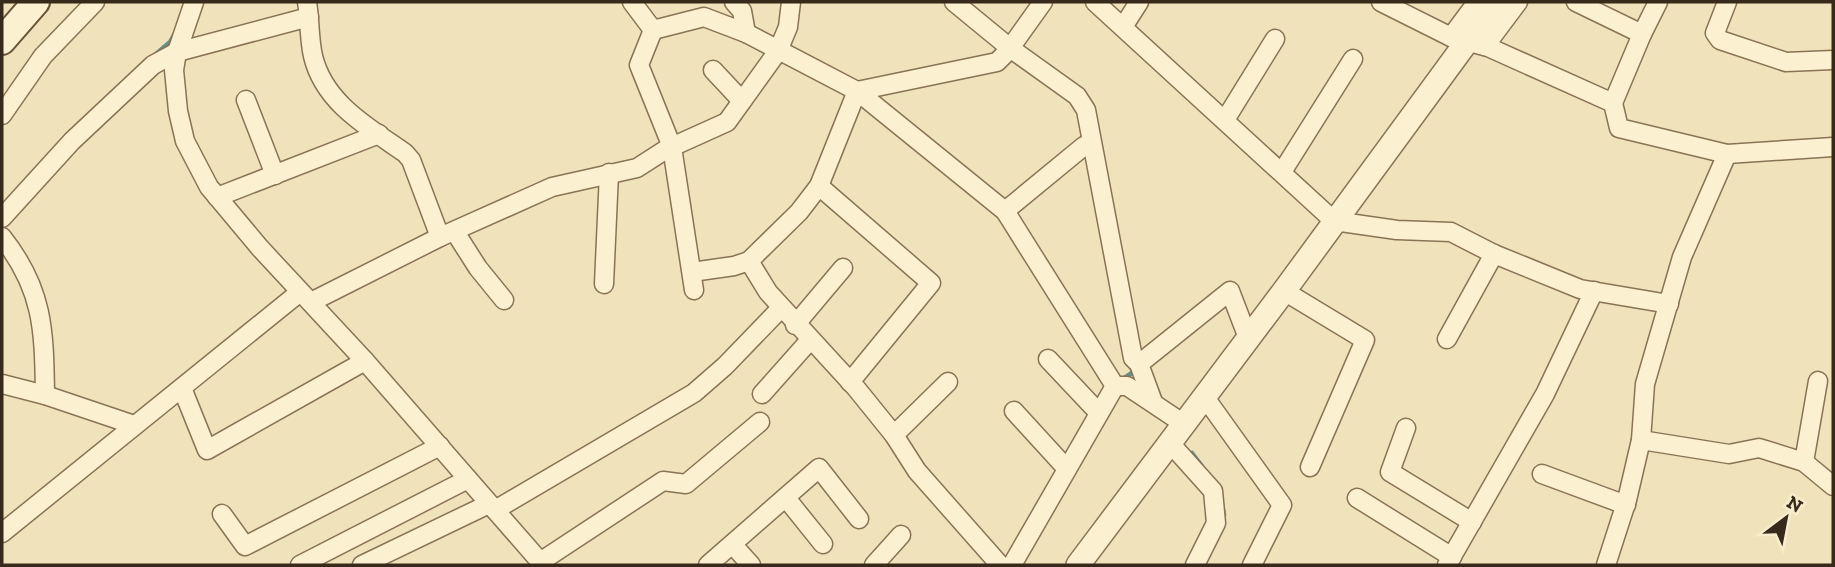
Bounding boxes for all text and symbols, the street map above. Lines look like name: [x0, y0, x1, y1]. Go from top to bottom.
north arrow: [1751, 483, 1821, 553]
text: N: [1783, 490, 1807, 518]

